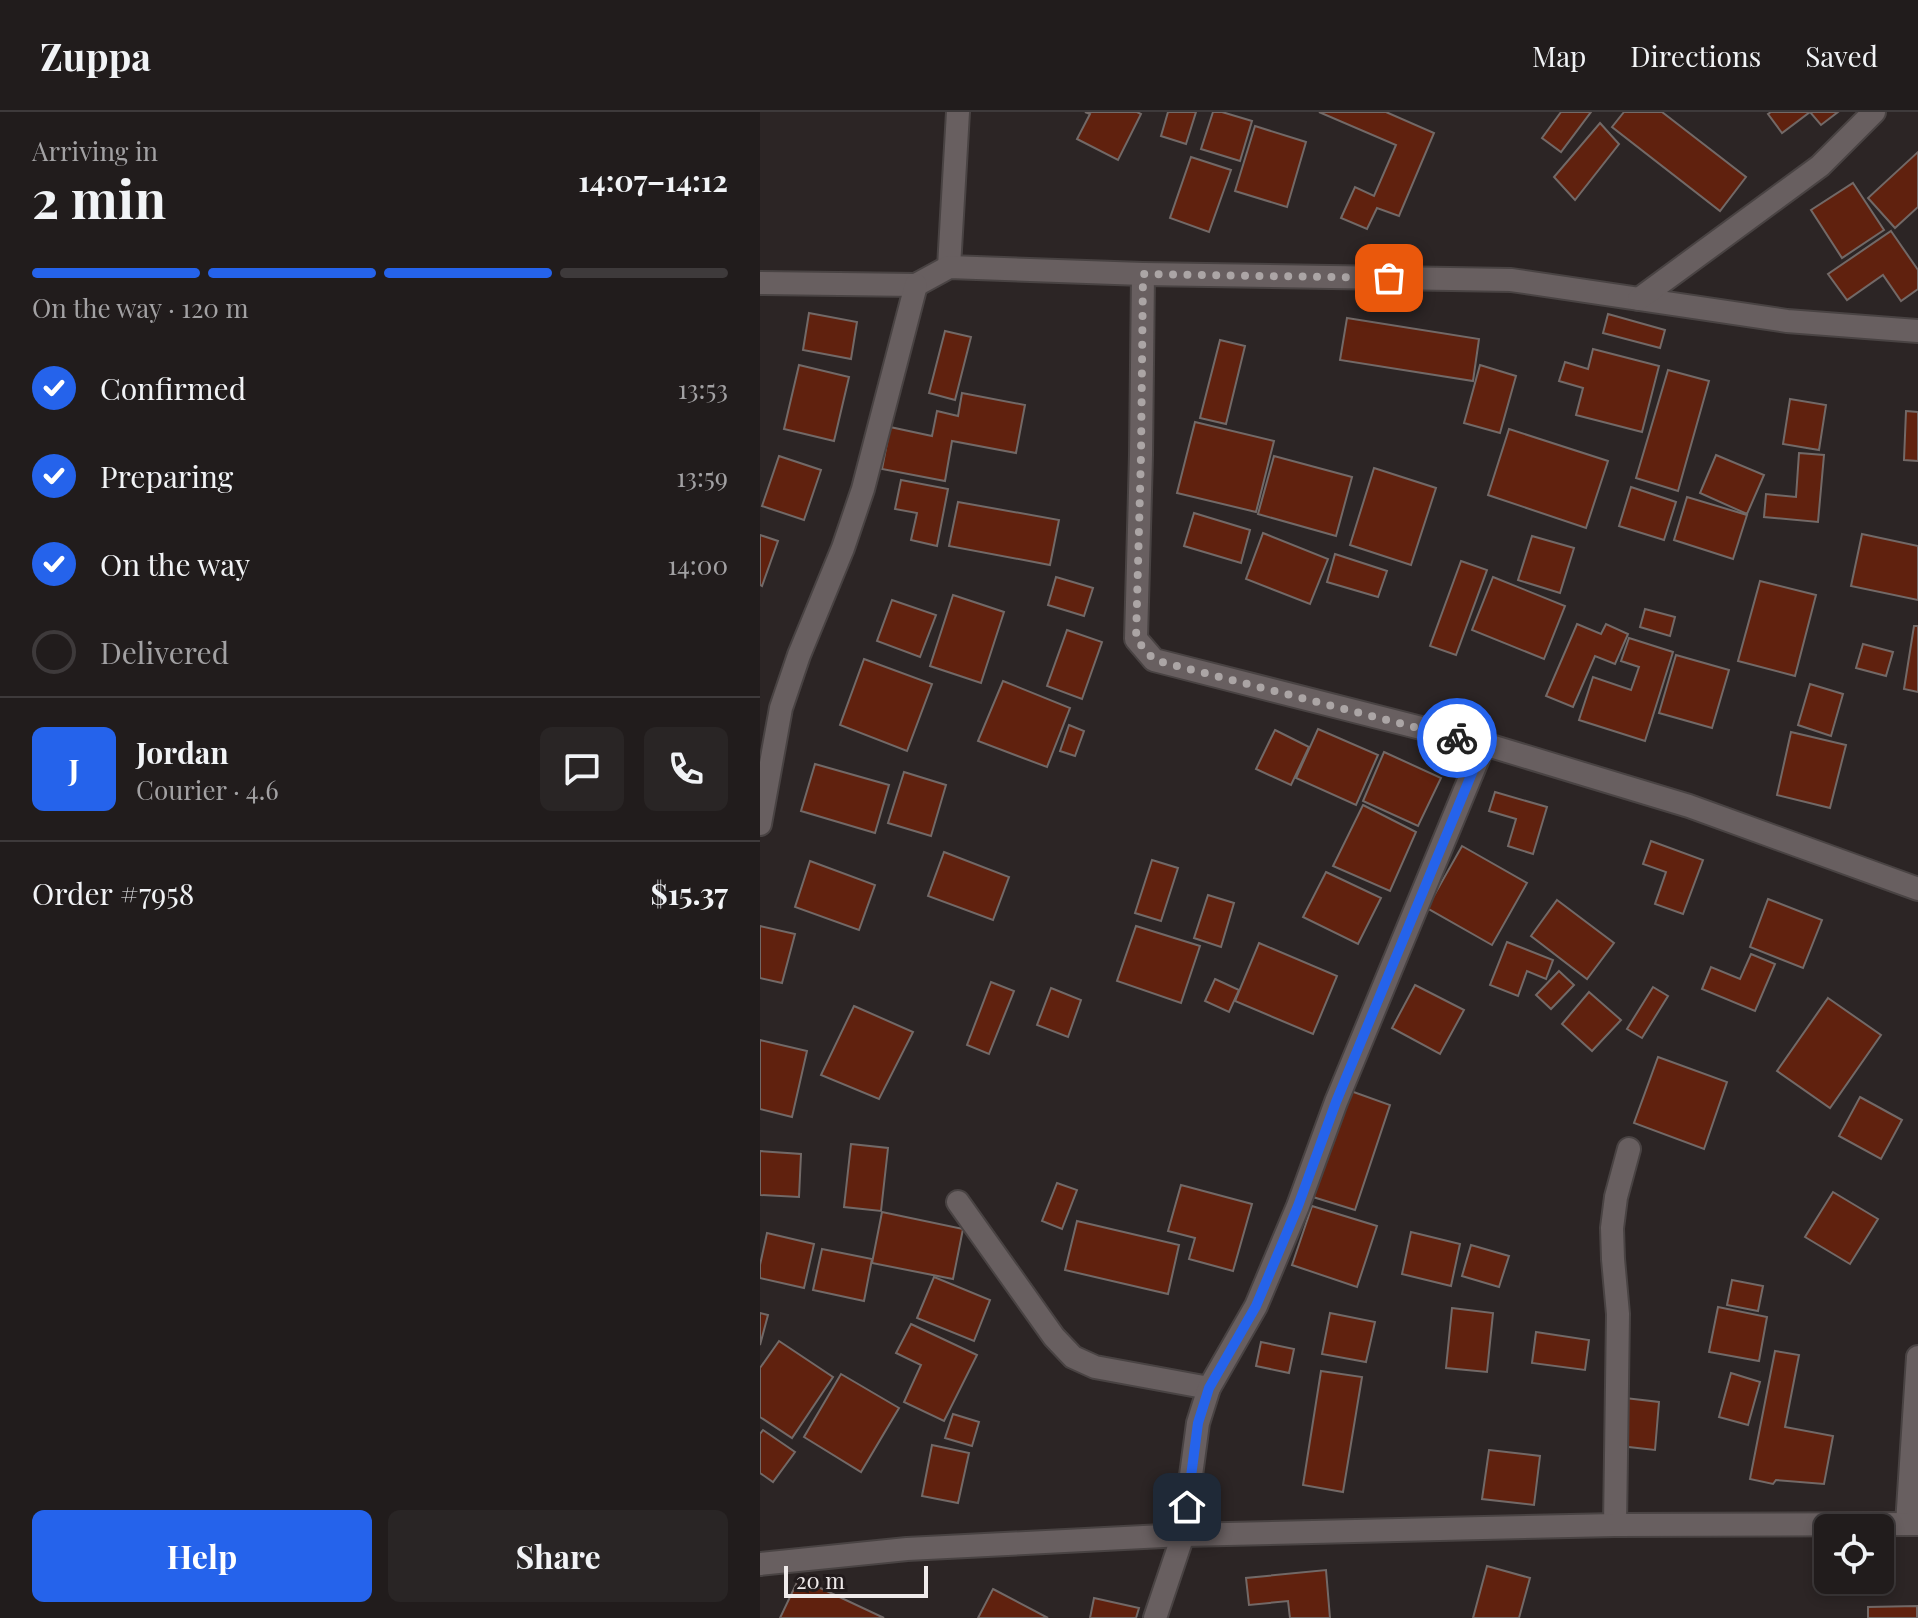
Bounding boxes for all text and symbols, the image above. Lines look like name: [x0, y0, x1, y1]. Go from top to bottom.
text: Zuppa: [40, 30, 151, 81]
text: Map: [1532, 37, 1586, 74]
text: Directions: [1630, 37, 1761, 74]
text: Saved: [1805, 37, 1878, 74]
text: Arriving in: [32, 133, 158, 168]
text: 14:07–14:12: [578, 160, 728, 200]
text: 2 min: [32, 163, 166, 232]
pin: [1355, 244, 1423, 312]
icon: bag: [1367, 256, 1411, 300]
text: On the way · 120 m: [32, 290, 249, 325]
icon: check: [32, 366, 76, 410]
text: Confirmed: [100, 368, 246, 408]
text: 13:53: [678, 371, 728, 406]
icon: check: [32, 454, 76, 498]
text: Preparing: [100, 456, 233, 496]
text: 13:59: [676, 459, 728, 494]
icon: check: [32, 542, 76, 586]
text: On the way: [100, 544, 250, 584]
text: 14:00: [667, 547, 728, 582]
text: Delivered: [100, 632, 229, 672]
courier: [1417, 698, 1497, 778]
icon: bike: [1435, 716, 1479, 760]
button: chat: [540, 727, 624, 811]
button: phone: [644, 727, 728, 811]
text: Jordan: [136, 732, 229, 772]
text: J: [69, 749, 79, 789]
text: Courier · 4.6: [136, 772, 279, 807]
text: Order #7958: [32, 873, 194, 913]
text: $15.37: [650, 873, 728, 913]
pin: [1153, 1473, 1221, 1541]
icon: home: [1165, 1485, 1209, 1529]
button: Help: [32, 1510, 372, 1602]
button: Share: [388, 1510, 728, 1602]
map controls: [1814, 1514, 1894, 1594]
button: locate: [1814, 1514, 1894, 1594]
scale bar: [784, 1562, 928, 1598]
text: 20 m: [796, 1565, 845, 1595]

